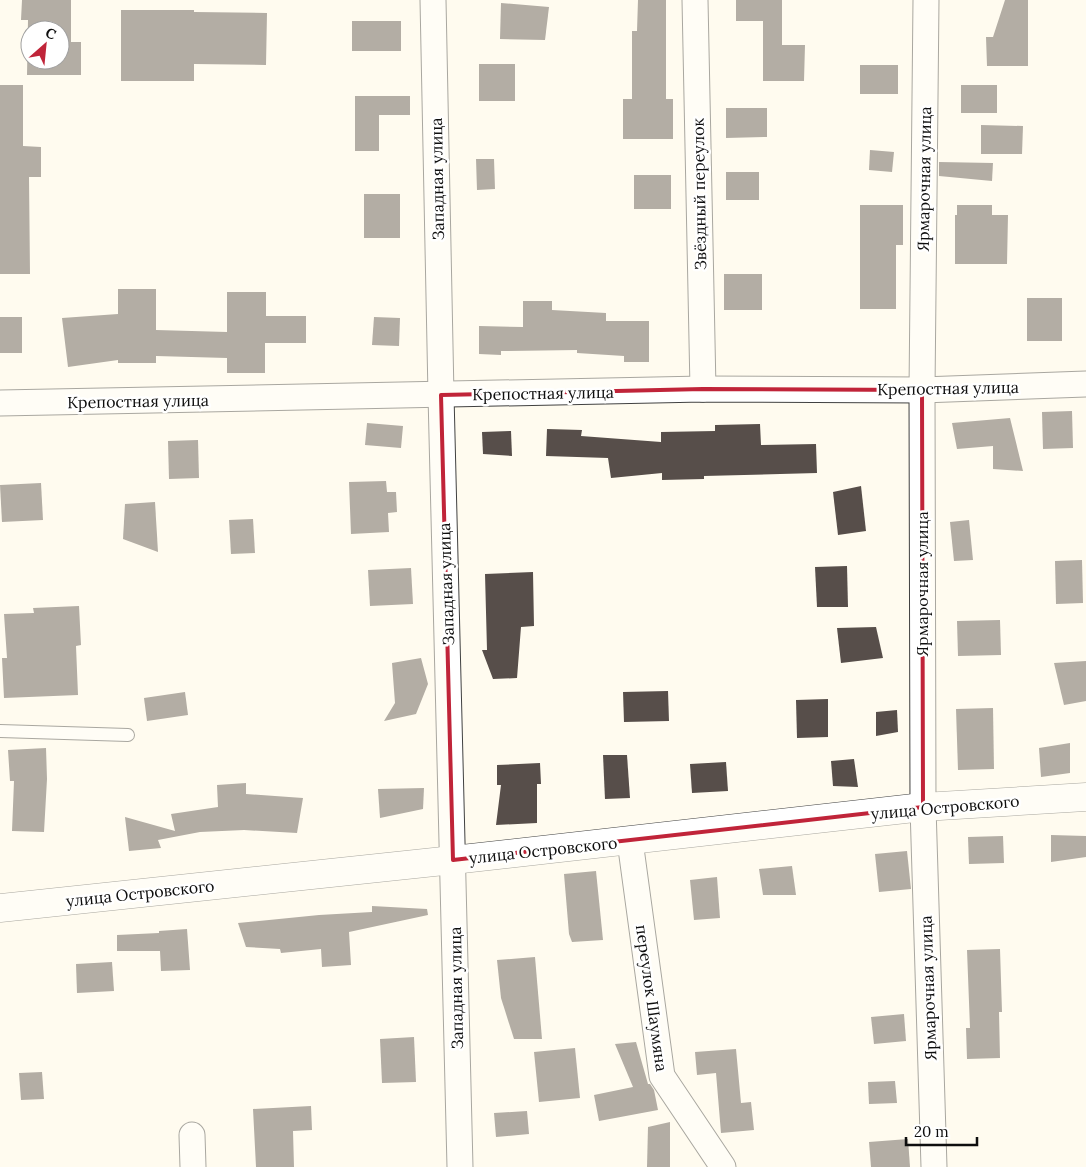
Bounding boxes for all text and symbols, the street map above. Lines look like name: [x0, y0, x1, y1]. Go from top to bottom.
north arrow: [20, 20, 70, 70]
text: С: [43, 23, 60, 44]
street label: Ярмарочная улица: [913, 106, 935, 252]
street label: Западная улица: [426, 117, 448, 241]
street label: Звёздный переулок: [688, 117, 710, 270]
street label: Крепостная улица: [877, 377, 1019, 399]
street label: Крепостная улица: [472, 382, 614, 404]
street label: Крепостная улица: [67, 390, 209, 412]
street label: Ярмарочная улица: [912, 511, 932, 657]
street label: Западная улица: [434, 522, 458, 646]
street label: улица Островского: [870, 791, 1020, 823]
street label: улица Островского: [468, 832, 618, 868]
street label: улица Островского: [65, 875, 215, 911]
street label: Ярмарочная улица: [915, 915, 941, 1061]
street label: переулок Шаумяна: [632, 923, 672, 1073]
street label: Западная улица: [445, 926, 467, 1050]
scale bar: [906, 1114, 977, 1146]
text: 20 m: [914, 1122, 949, 1141]

